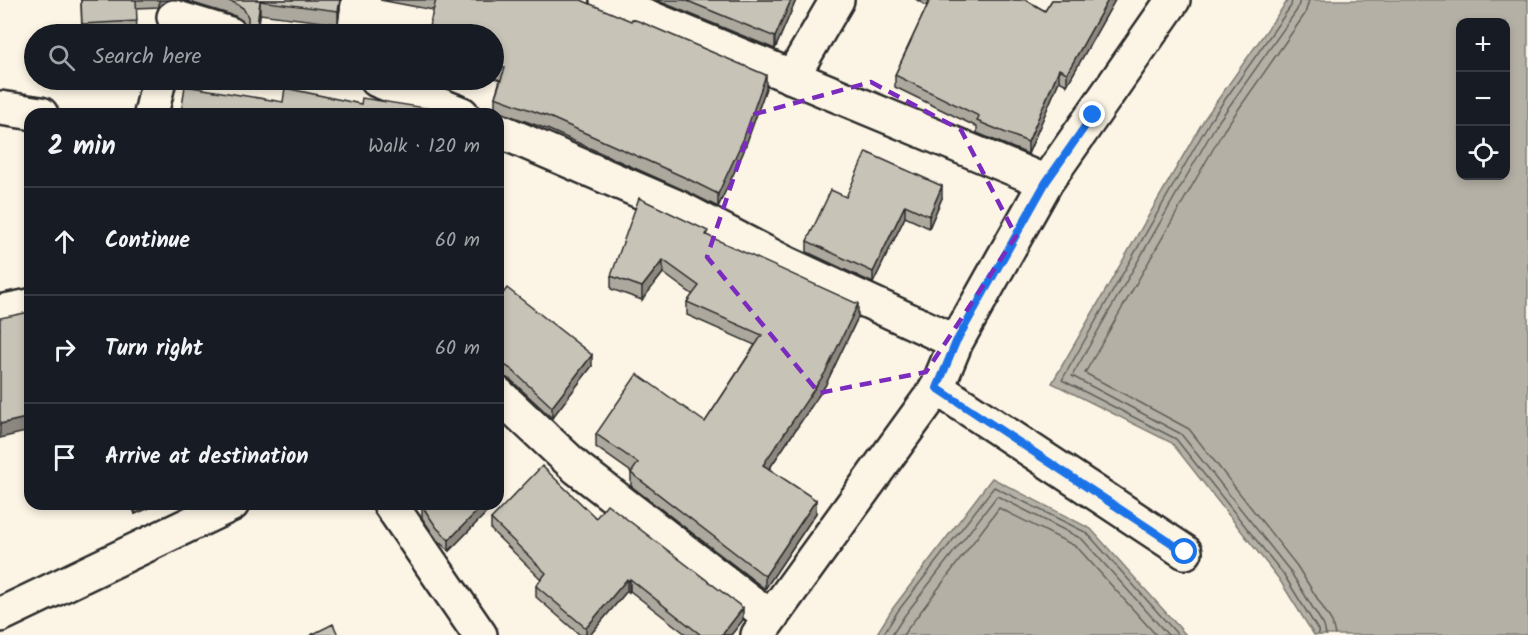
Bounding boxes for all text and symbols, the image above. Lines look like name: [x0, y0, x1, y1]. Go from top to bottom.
map controls: [1456, 18, 1510, 180]
button: +: [1456, 18, 1510, 72]
search box: [24, 24, 504, 90]
text: Search here: [93, 40, 201, 75]
icon: search: [45, 41, 78, 74]
button: −: [1456, 72, 1510, 126]
route end: [1079, 101, 1105, 127]
text: 2 min: [48, 126, 116, 168]
button: locate: [1456, 126, 1510, 180]
text: Walk · 120 m: [368, 131, 480, 163]
text: Continue: [105, 224, 190, 259]
icon: ahead: [48, 225, 81, 258]
text: 60 m: [435, 225, 480, 257]
text: Turn right: [105, 332, 203, 367]
icon: right: [48, 333, 81, 366]
text: 60 m: [435, 333, 480, 365]
text: Arrive at destination: [105, 440, 308, 475]
icon: arrive: [48, 441, 81, 474]
route start: [1171, 538, 1197, 564]

